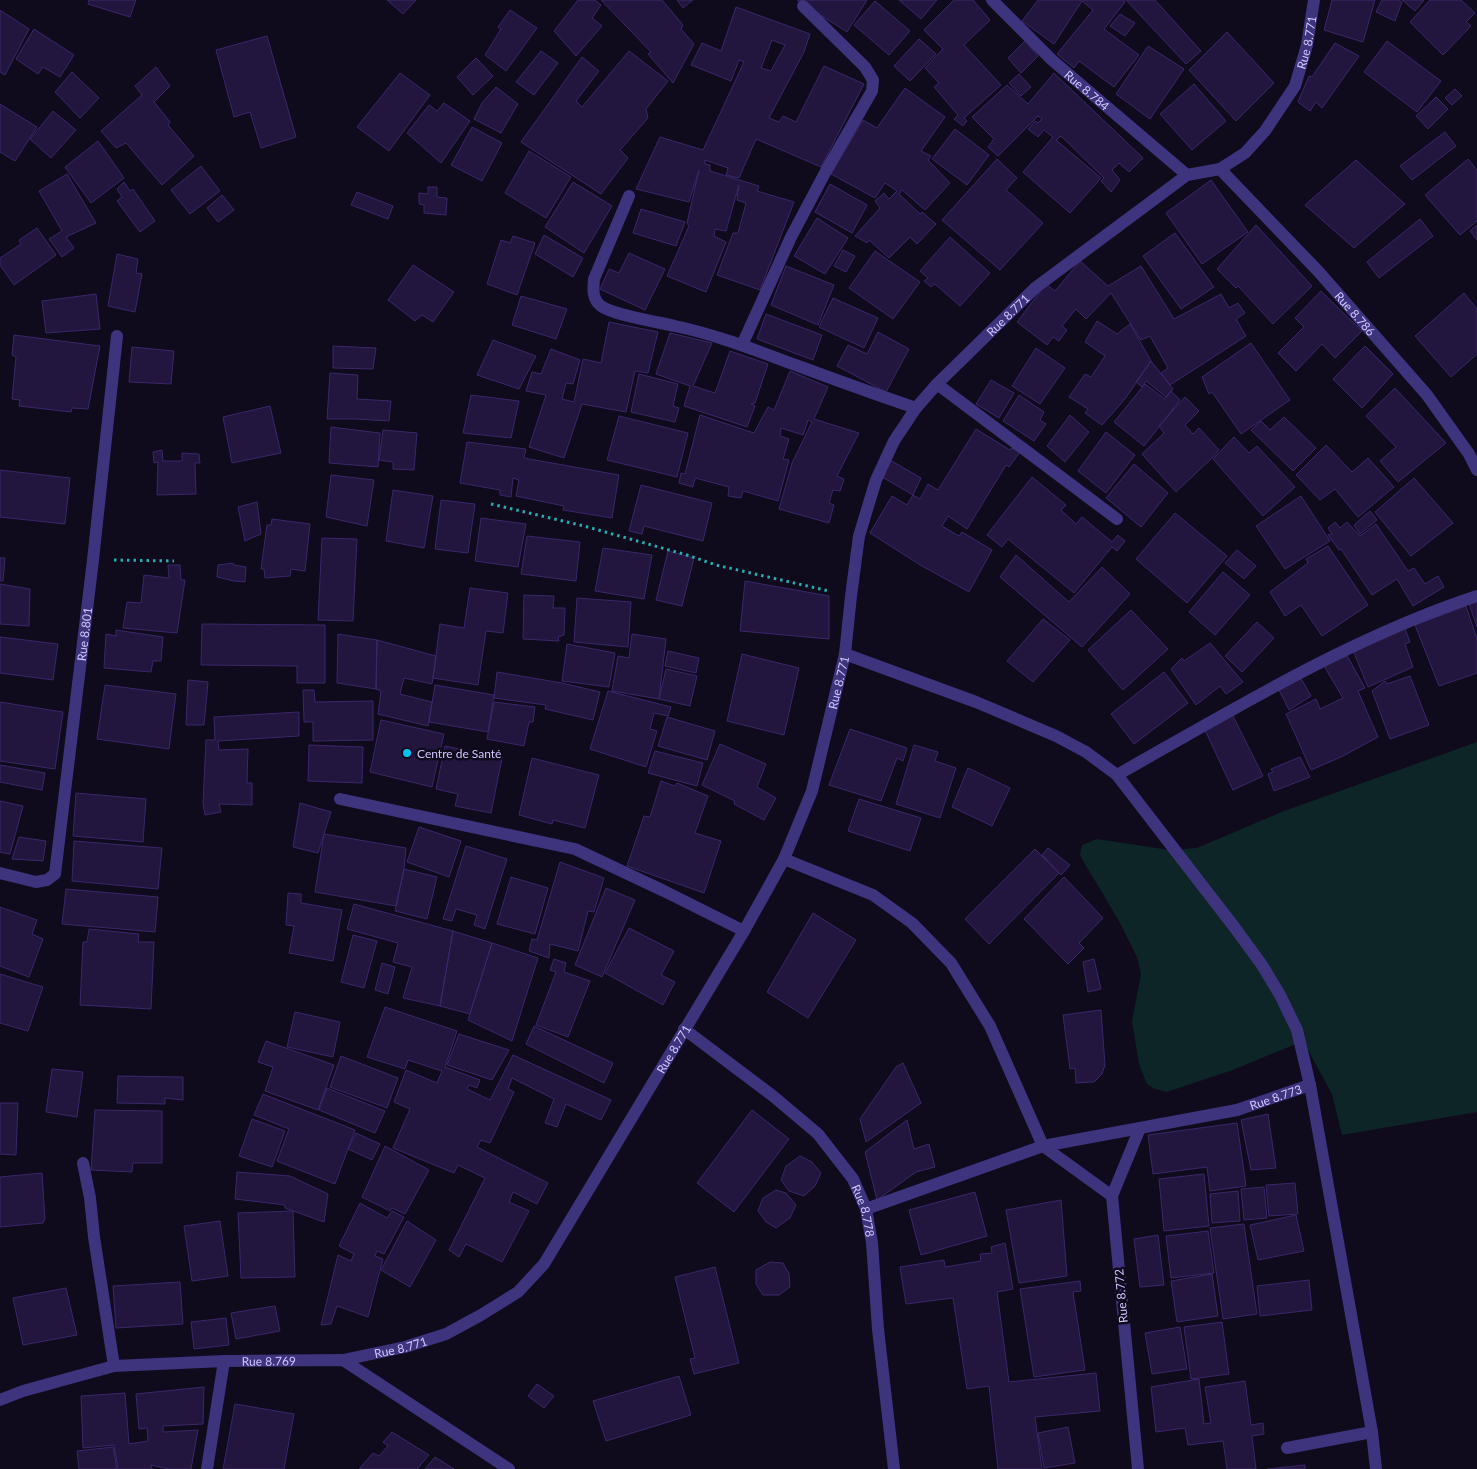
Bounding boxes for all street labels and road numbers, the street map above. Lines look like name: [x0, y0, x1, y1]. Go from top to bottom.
street label: Rue 8.771: [1293, 15, 1319, 71]
street label: Rue 8.784: [1062, 67, 1113, 113]
street label: Rue 8.786: [1332, 288, 1379, 339]
street label: Rue 8.771: [983, 290, 1032, 339]
street label: Rue 8.801: [73, 606, 95, 662]
street label: Rue 8.771: [825, 654, 852, 710]
street label: Rue 8.771: [653, 1022, 694, 1076]
street label: Rue 8.773: [1248, 1081, 1304, 1113]
street label: Rue 8.778: [849, 1182, 878, 1238]
street label: Rue 8.772: [1111, 1268, 1131, 1324]
street label: Rue 8.771: [373, 1333, 429, 1361]
street label: Rue 8.769: [242, 1353, 296, 1368]

